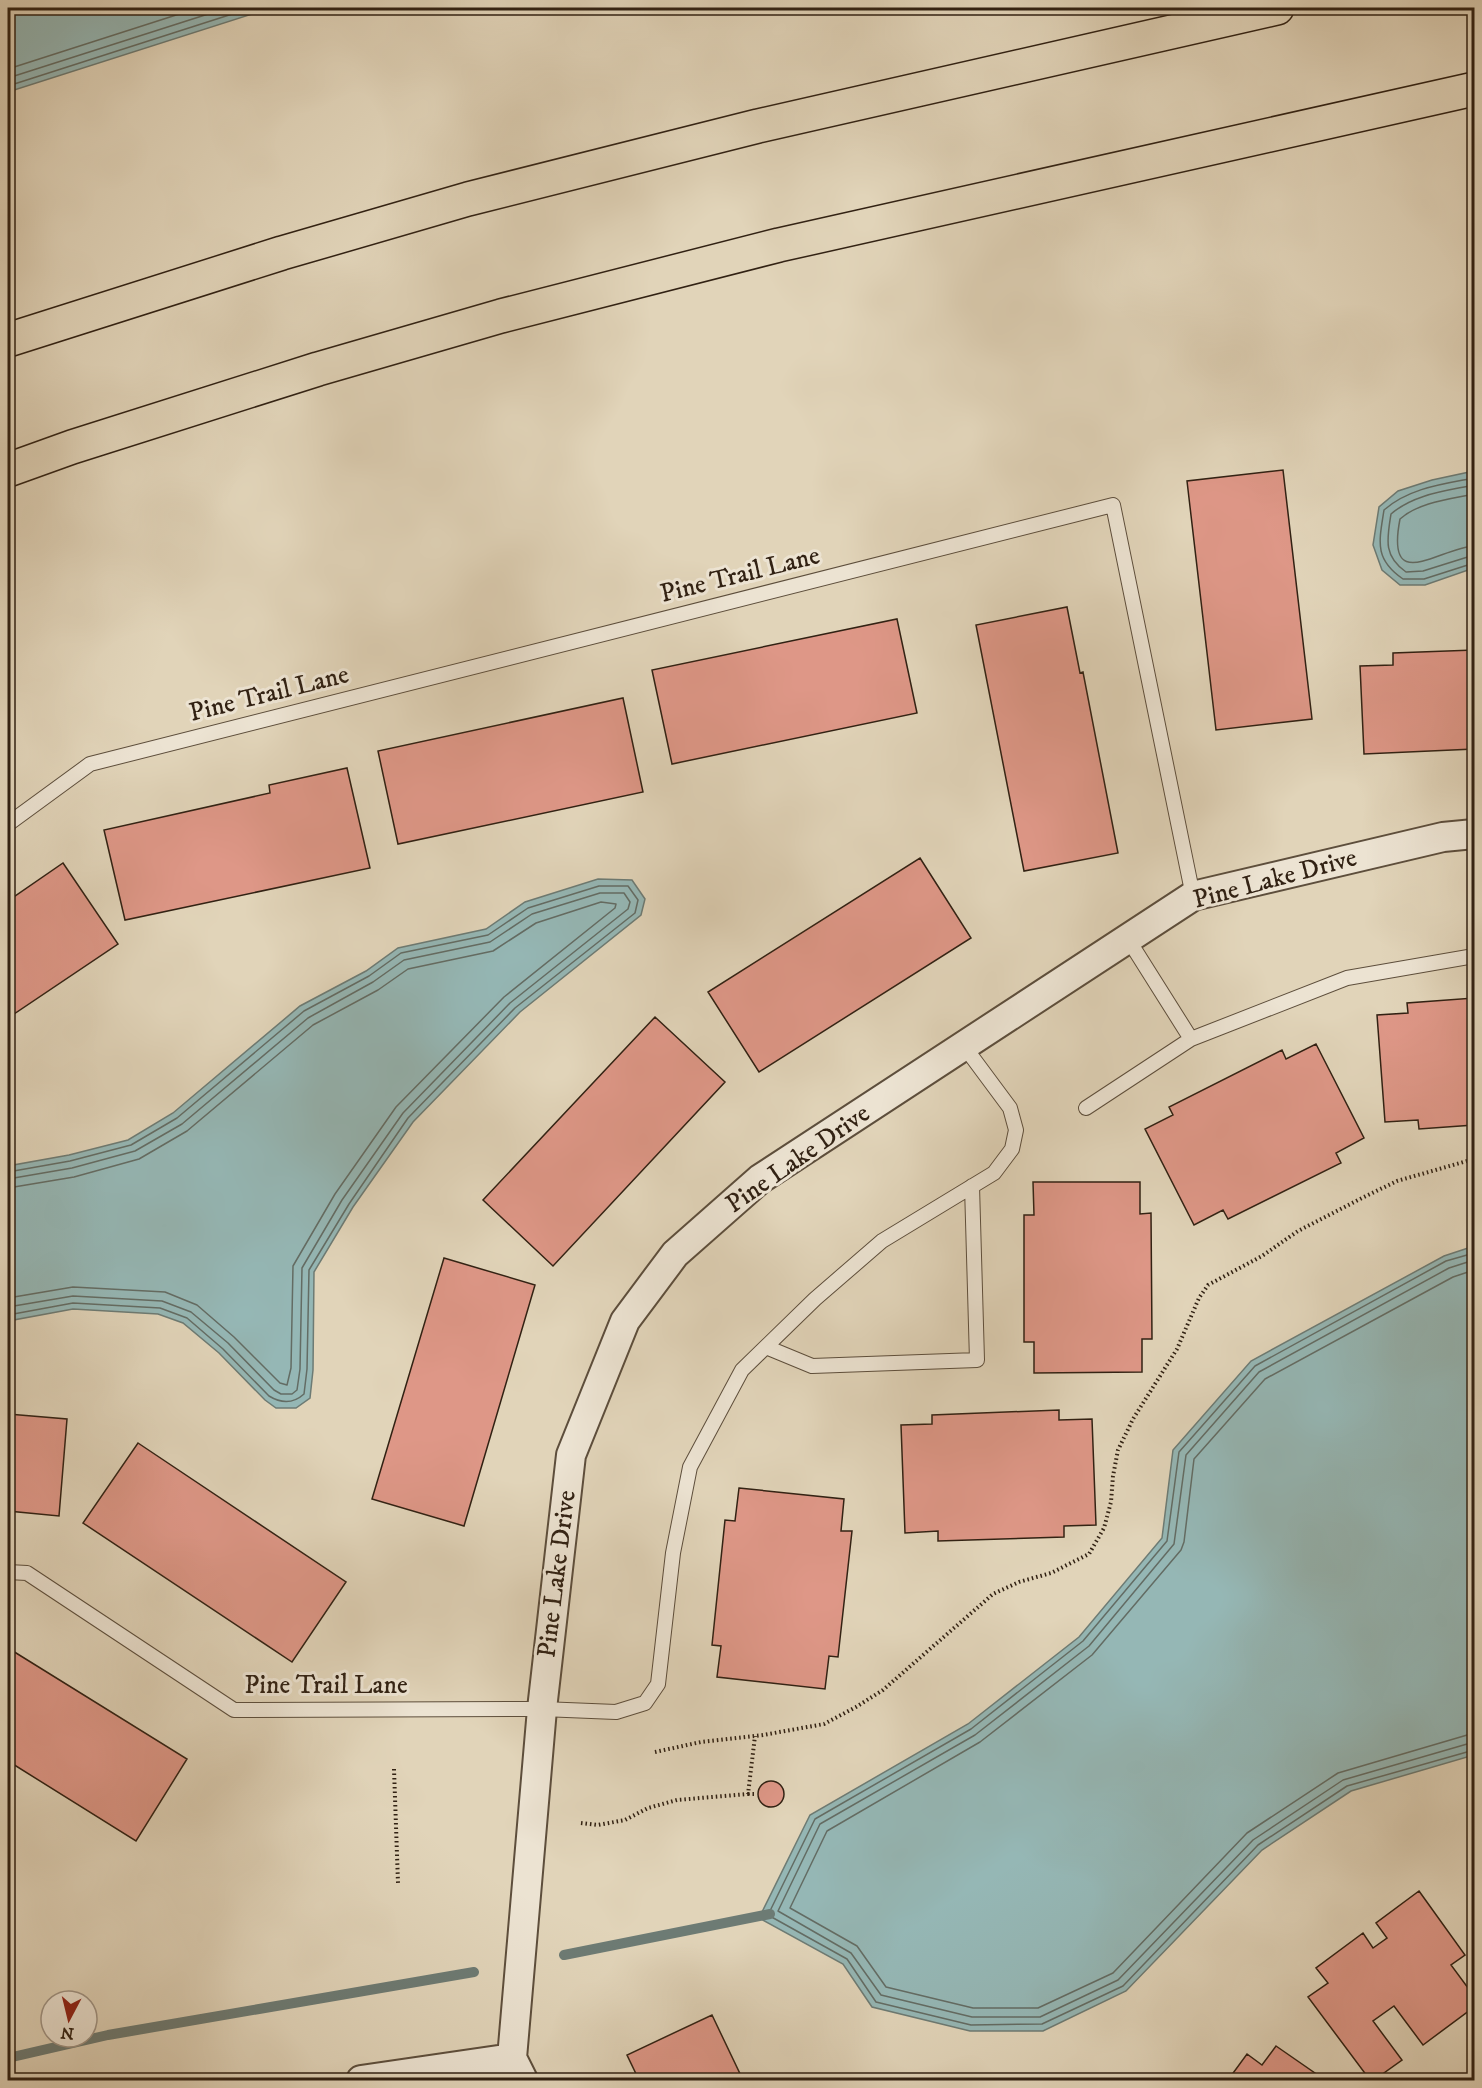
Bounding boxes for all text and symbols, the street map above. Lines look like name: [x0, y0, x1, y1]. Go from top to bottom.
street label: Pine Trail Lane: [657, 539, 823, 611]
street label: Pine Trail Lane: [186, 658, 352, 730]
street label: Pine Lake Drive: [1189, 841, 1361, 917]
street label: Pine Lake Drive: [720, 1097, 876, 1221]
street label: Pine Lake Drive: [530, 1488, 584, 1660]
street label: Pine Trail Lane: [244, 1669, 408, 1702]
north arrow: [39, 1989, 99, 2049]
text: N: [60, 2022, 75, 2044]

